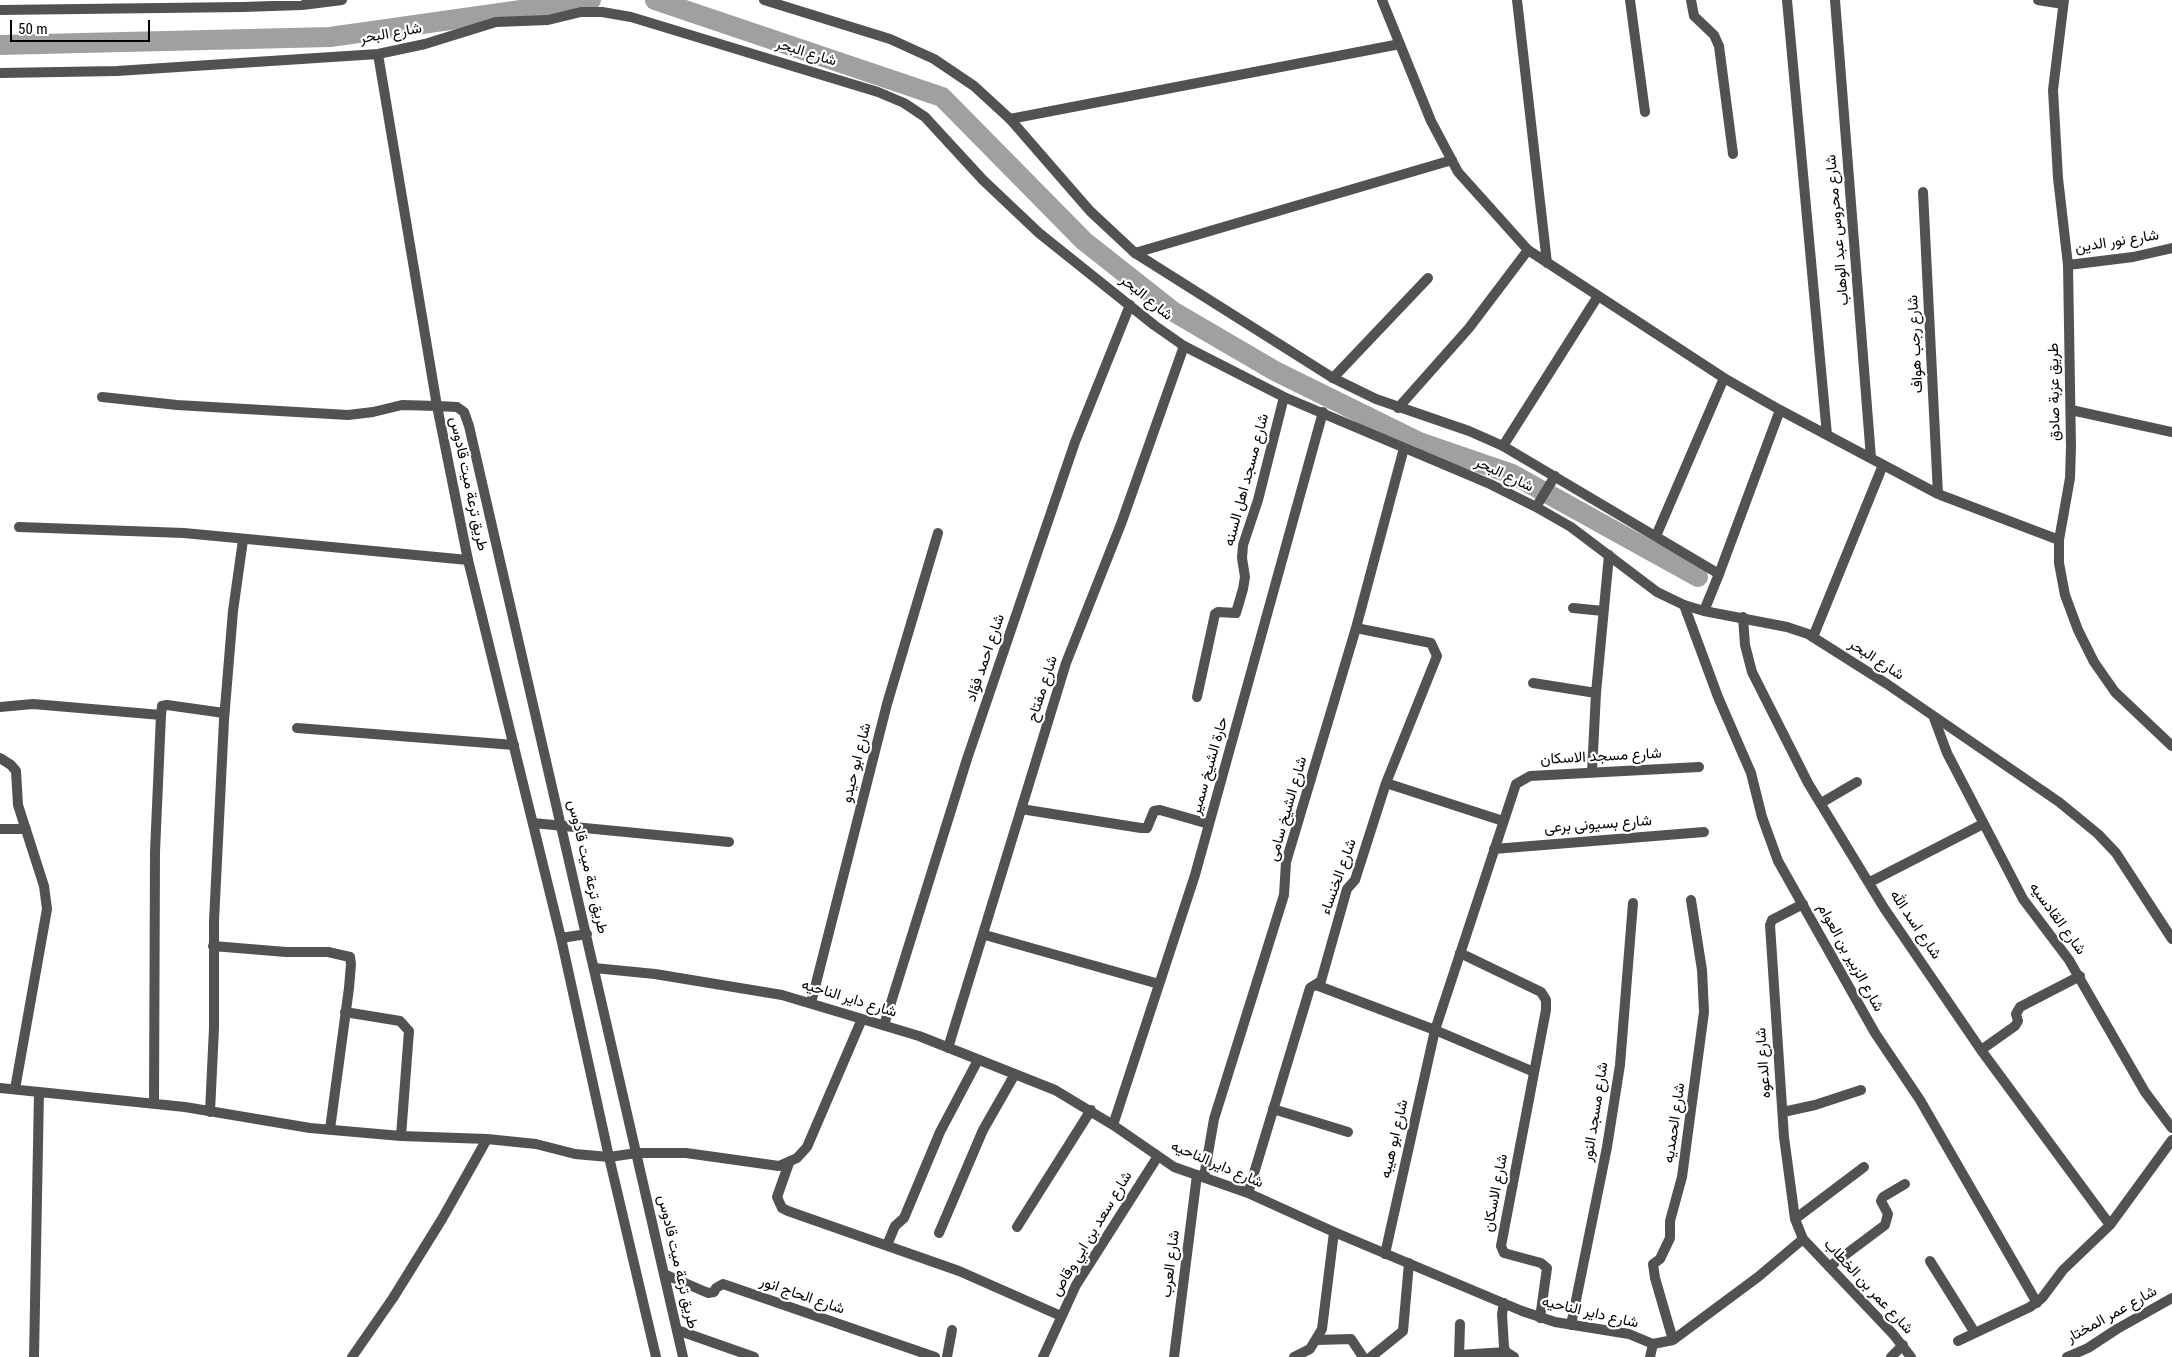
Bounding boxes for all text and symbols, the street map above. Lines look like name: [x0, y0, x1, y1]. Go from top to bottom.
scale bar: [12, 10, 152, 42]
text: 50 m: [18, 20, 48, 38]
street label: شارع البحر: [359, 20, 423, 48]
street label: شارع البحر: [773, 35, 839, 71]
street label: شارع محروس عبد الوهاب: [1822, 154, 1854, 306]
street label: شارع نور الدين: [2074, 226, 2160, 258]
street label: شارع البحر: [1116, 271, 1176, 325]
street label: شارع رجب هواف: [1904, 294, 1928, 394]
street label: طريق عزبة صادق: [2045, 343, 2065, 441]
street label: شارع مسجد اهل السنه: [1221, 412, 1273, 548]
street label: طريق ترعة ميت قادوس: [445, 415, 491, 553]
street label: شارع البحر: [1472, 454, 1536, 496]
street label: شارع احمد فؤاد: [963, 612, 1009, 704]
street label: شارع البحر: [1845, 635, 1907, 685]
street label: شارع مفتاح: [1024, 654, 1062, 724]
street label: حارة الشيخ سمير: [1187, 715, 1233, 817]
street label: شارع ابو حيدو: [838, 721, 876, 805]
street label: شارع مسجد الاسكان: [1540, 745, 1662, 769]
street label: شارع الشيخ سامى: [1264, 755, 1312, 863]
street label: طريق ترعة ميت قادوس: [563, 798, 611, 936]
street label: شارع بسيونى برعى: [1544, 812, 1652, 838]
street label: شارع الخنساء: [1317, 837, 1361, 917]
street label: شارع القادسيه: [2025, 879, 2089, 959]
street label: شارع اسد الله: [1885, 887, 1945, 963]
street label: شارع الزبير بن العوام: [1813, 901, 1887, 1015]
street label: شارع داير الناحيه: [799, 976, 899, 1022]
street label: شارع الدعوه: [1753, 1027, 1775, 1099]
street label: شارع مسجد النور: [1579, 1061, 1613, 1163]
street label: شارع الحمديه: [1660, 1082, 1690, 1164]
street label: شارع ابو هيبه: [1377, 1098, 1413, 1180]
street label: شارع داير الناحيه: [1168, 1137, 1266, 1193]
street label: شارع الاسكان: [1480, 1152, 1512, 1234]
street label: شارع سعد بن ابي وقاص: [1048, 1168, 1136, 1300]
street label: طريق ترعة ميت قادوس: [653, 1193, 701, 1331]
street label: شارع العرب: [1158, 1229, 1184, 1299]
street label: شارع عمر بن الخطاب: [1819, 1236, 1917, 1338]
street label: شارع الحاج انور: [757, 1273, 847, 1319]
street label: شارع عمر المختار: [2064, 1283, 2160, 1347]
street label: شارع داير الناحيه: [1540, 1293, 1640, 1333]

